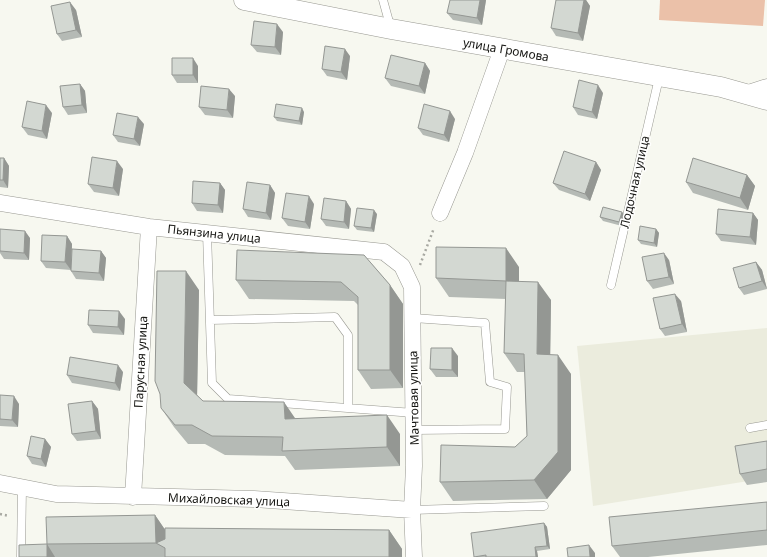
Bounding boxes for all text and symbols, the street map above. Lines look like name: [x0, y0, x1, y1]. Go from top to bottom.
street label: улица Громова: [462, 34, 550, 65]
street label: Лодочная улица: [616, 134, 653, 230]
street label: Пьянзина улица: [166, 220, 262, 247]
street label: Парусная улица: [130, 315, 151, 408]
street label: Мачтовая улица: [404, 351, 423, 446]
street label: Михайловская улица: [168, 489, 290, 510]

